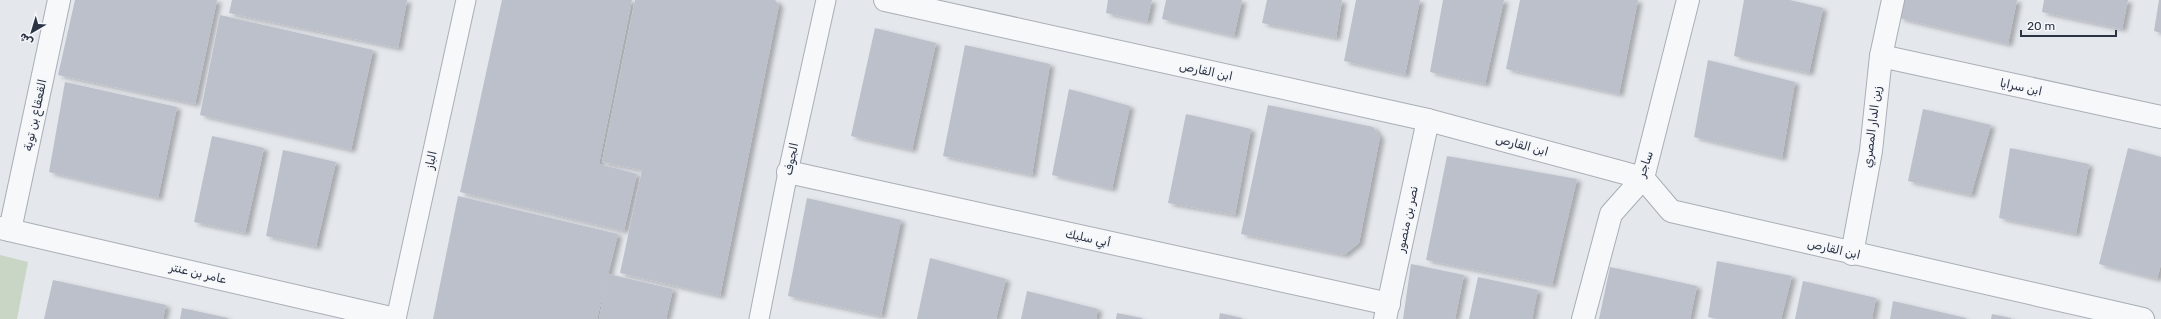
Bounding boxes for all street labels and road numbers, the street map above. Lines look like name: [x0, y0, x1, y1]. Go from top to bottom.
street label: ابن القارص: [1178, 59, 1234, 84]
street label: ابن سرايا: [1998, 76, 2043, 99]
street label: القعقاع بن توبة: [21, 78, 51, 153]
street label: زين الدار المصري: [1860, 85, 1885, 169]
street label: ابن القارص: [1494, 131, 1550, 160]
street label: الجوف: [781, 141, 802, 177]
street label: ساجر: [1634, 149, 1657, 180]
street label: الباز: [422, 150, 441, 172]
street label: نصر بن منصور: [1393, 185, 1422, 254]
street label: أبي سليك: [1064, 226, 1112, 252]
street label: ابن القارص: [1806, 236, 1862, 263]
street label: عامر بن عنتر: [167, 259, 228, 287]

